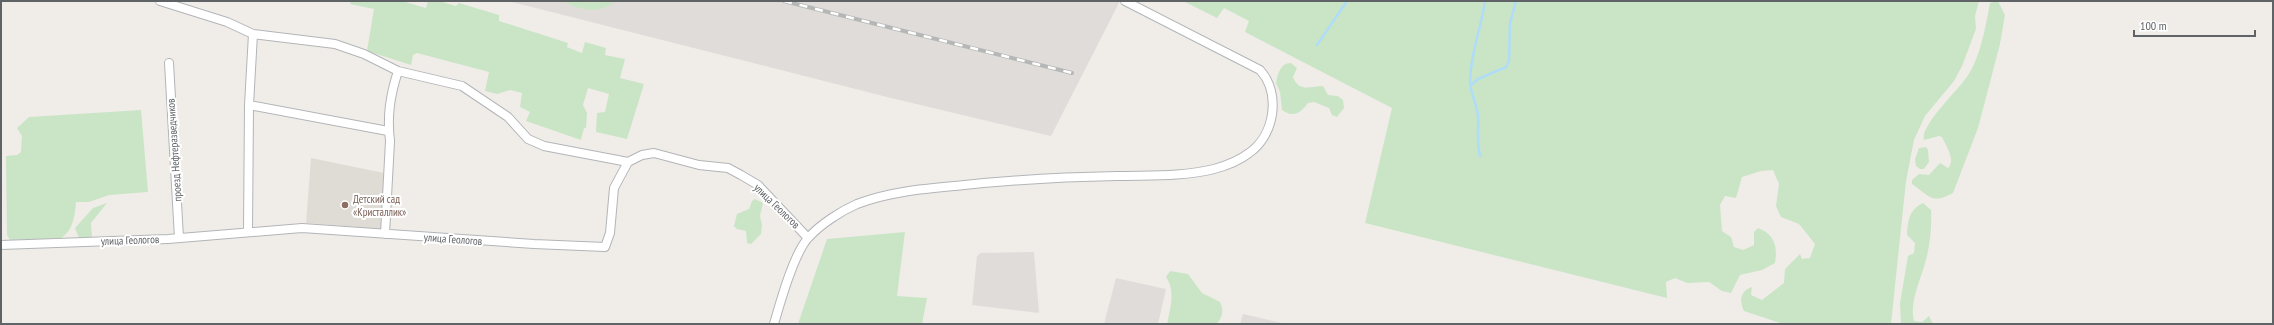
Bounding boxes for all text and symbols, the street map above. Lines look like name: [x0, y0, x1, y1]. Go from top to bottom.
scale bar: [2134, 12, 2255, 38]
text: 100 m: [2140, 18, 2167, 33]
street label: проезд Нефтеразведчиков: [163, 97, 185, 202]
street label: улица Геологов: [751, 181, 803, 232]
place label: Детский сад «Кристаллик»: [353, 192, 406, 219]
marker: Детский сад «Кристаллик»: [340, 200, 350, 210]
street label: улица Геологов: [423, 230, 483, 248]
street label: улица Геологов: [100, 232, 160, 248]

